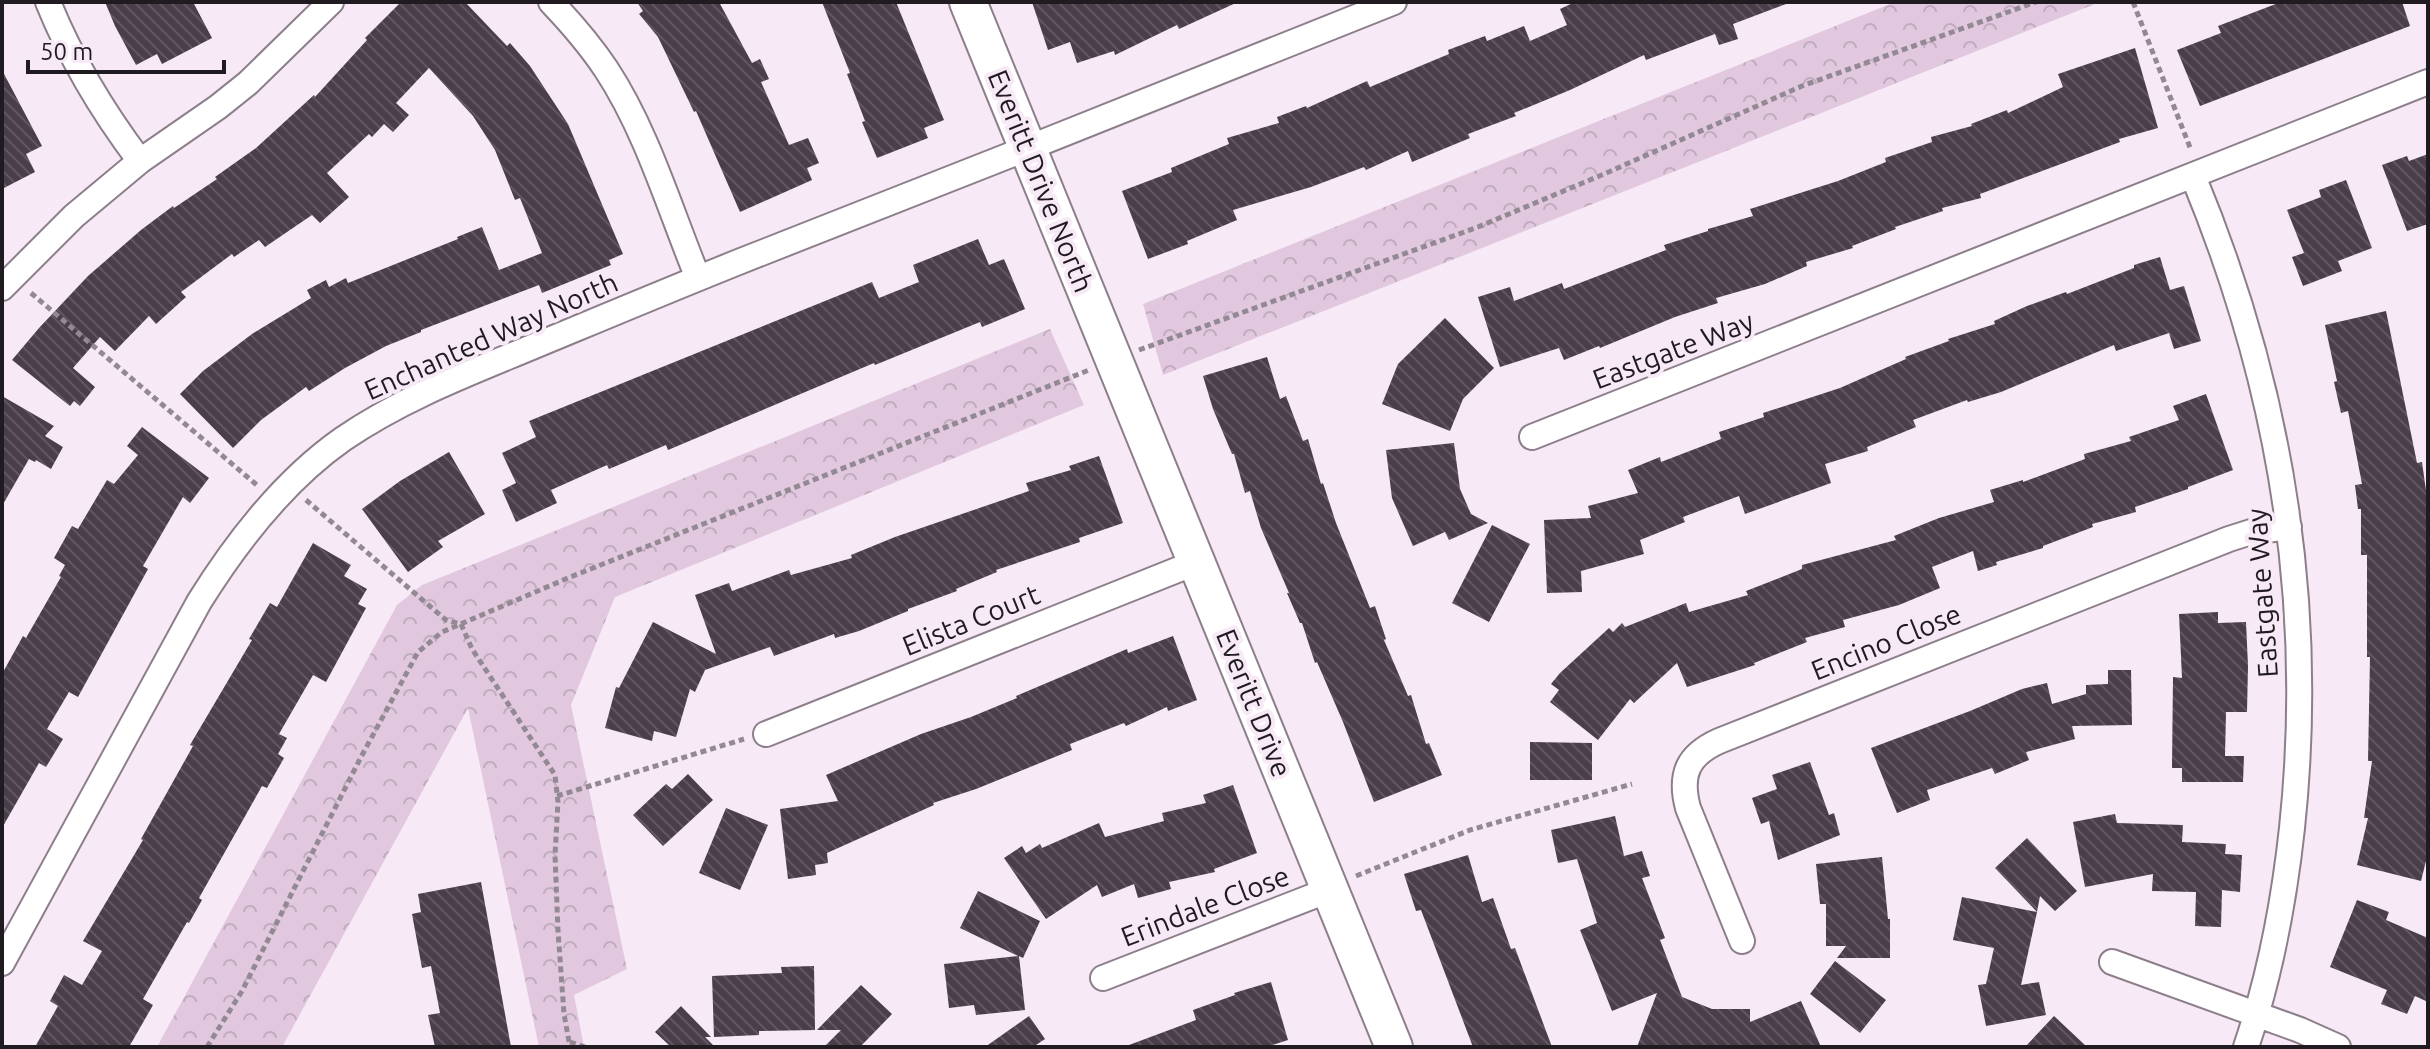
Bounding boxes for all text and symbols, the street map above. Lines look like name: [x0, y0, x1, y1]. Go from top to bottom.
scale bar: [28, 24, 224, 74]
text: 50 m: [40, 38, 93, 65]
street label: Everitt Drive North: [983, 65, 1100, 296]
street label: Enchanted Way North: [359, 266, 622, 405]
street label: Eastgate Way: [1588, 305, 1758, 394]
street label: Eastgate Way: [2240, 507, 2283, 679]
street label: Elista Court: [898, 578, 1044, 661]
street label: Encino Close: [1806, 597, 1965, 686]
street label: Everitt Drive: [1211, 624, 1298, 781]
street label: Erindale Close: [1116, 859, 1293, 952]

